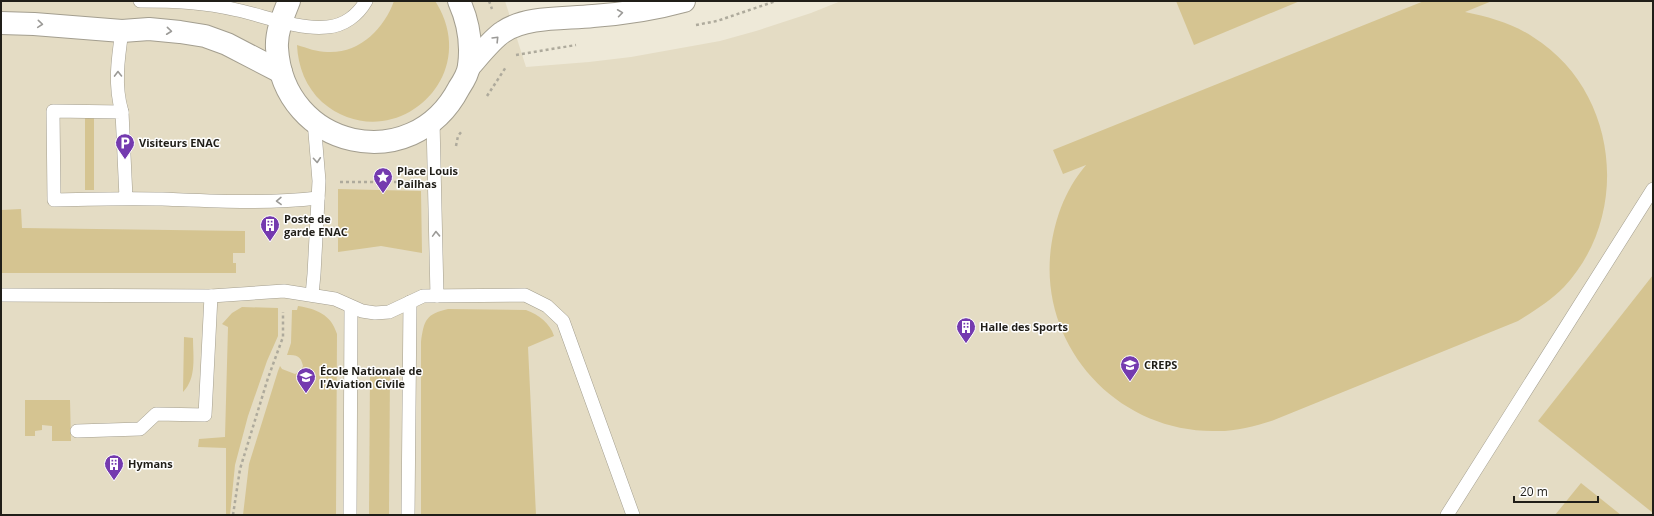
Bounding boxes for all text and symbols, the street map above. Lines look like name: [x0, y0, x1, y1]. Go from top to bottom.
one-way arrow: [617, 9, 623, 18]
one-way arrow: [37, 20, 43, 29]
one-way arrow: [166, 26, 172, 35]
one-way arrow: [491, 36, 499, 44]
one-way arrow: [114, 71, 122, 77]
parking icon: Visiteurs ENAC: [114, 132, 136, 160]
place label: Visiteurs ENAC: [139, 135, 220, 150]
one-way arrow: [313, 157, 322, 163]
place label: Place Louis Pailhas: [397, 163, 459, 191]
place icon: Place Louis Pailhas: [372, 166, 394, 194]
one-way arrow: [276, 197, 282, 205]
place label: Poste de garde ENAC: [284, 211, 348, 239]
building icon: Poste de garde ENAC: [259, 214, 281, 242]
one-way arrow: [432, 231, 440, 237]
building icon: Halle des Sports: [955, 316, 977, 344]
place label: Halle des Sports: [980, 319, 1069, 334]
school or university icon: CREPS: [1119, 354, 1141, 382]
place label: CREPS: [1144, 357, 1177, 372]
place label: École Nationale de l'Aviation Civile: [320, 363, 422, 391]
school or university icon: École Nationale de l'Aviation Civile: [295, 366, 317, 394]
building icon: Hymans: [103, 453, 125, 481]
place label: Hymans: [128, 456, 173, 471]
scale bar: [1514, 478, 1598, 504]
text: 20 m: [1520, 483, 1548, 500]

